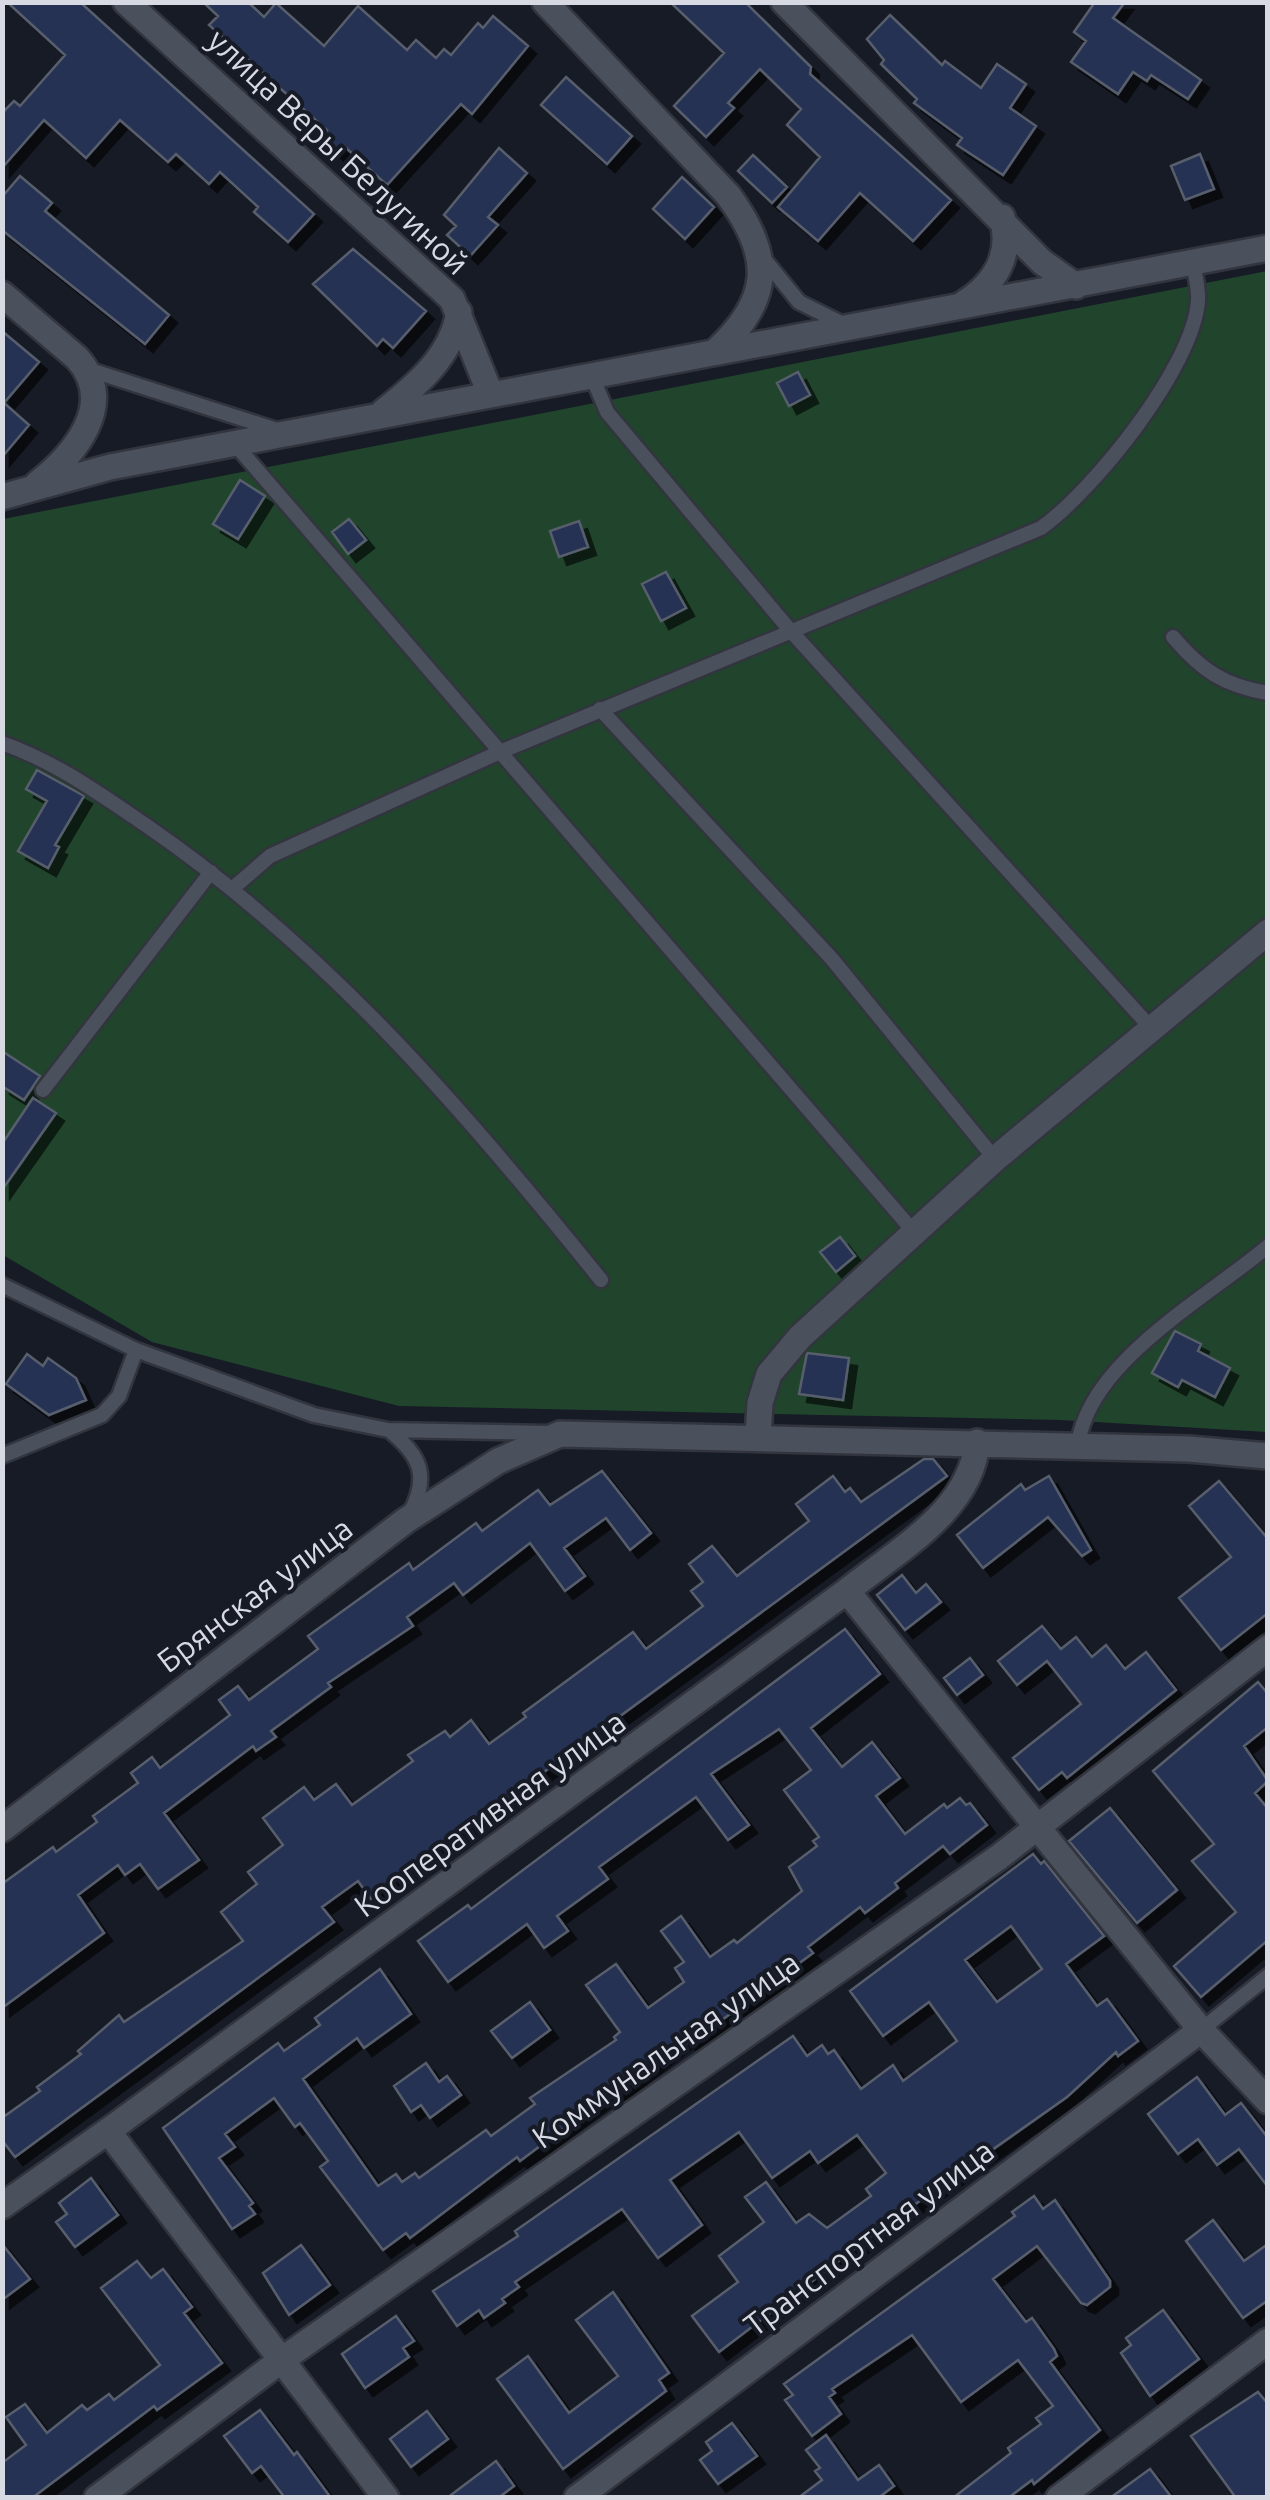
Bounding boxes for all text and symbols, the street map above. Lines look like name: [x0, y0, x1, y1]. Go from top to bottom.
street label: улица Веры Белугиной: [201, 21, 476, 281]
street label: Брянская улица: [150, 1509, 359, 1679]
street label: Кооперативная улица: [347, 1703, 632, 1924]
street label: Коммунальная улица: [525, 1943, 806, 2155]
street label: Транспортная улица: [737, 2132, 1000, 2343]

